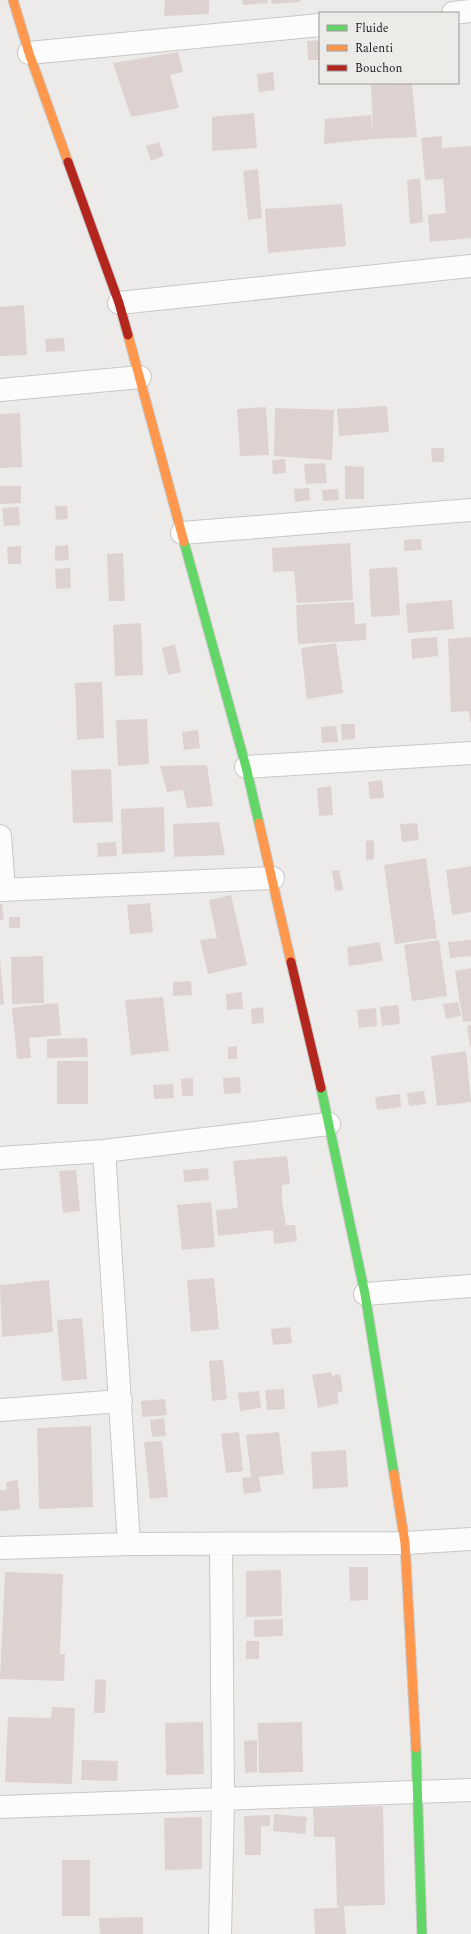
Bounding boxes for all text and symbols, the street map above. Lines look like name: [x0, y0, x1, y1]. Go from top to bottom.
legend: [319, 12, 459, 84]
text: Fluide: [355, 19, 389, 38]
text: Ralenti: [355, 39, 393, 58]
text: Bouchon: [355, 59, 402, 78]

